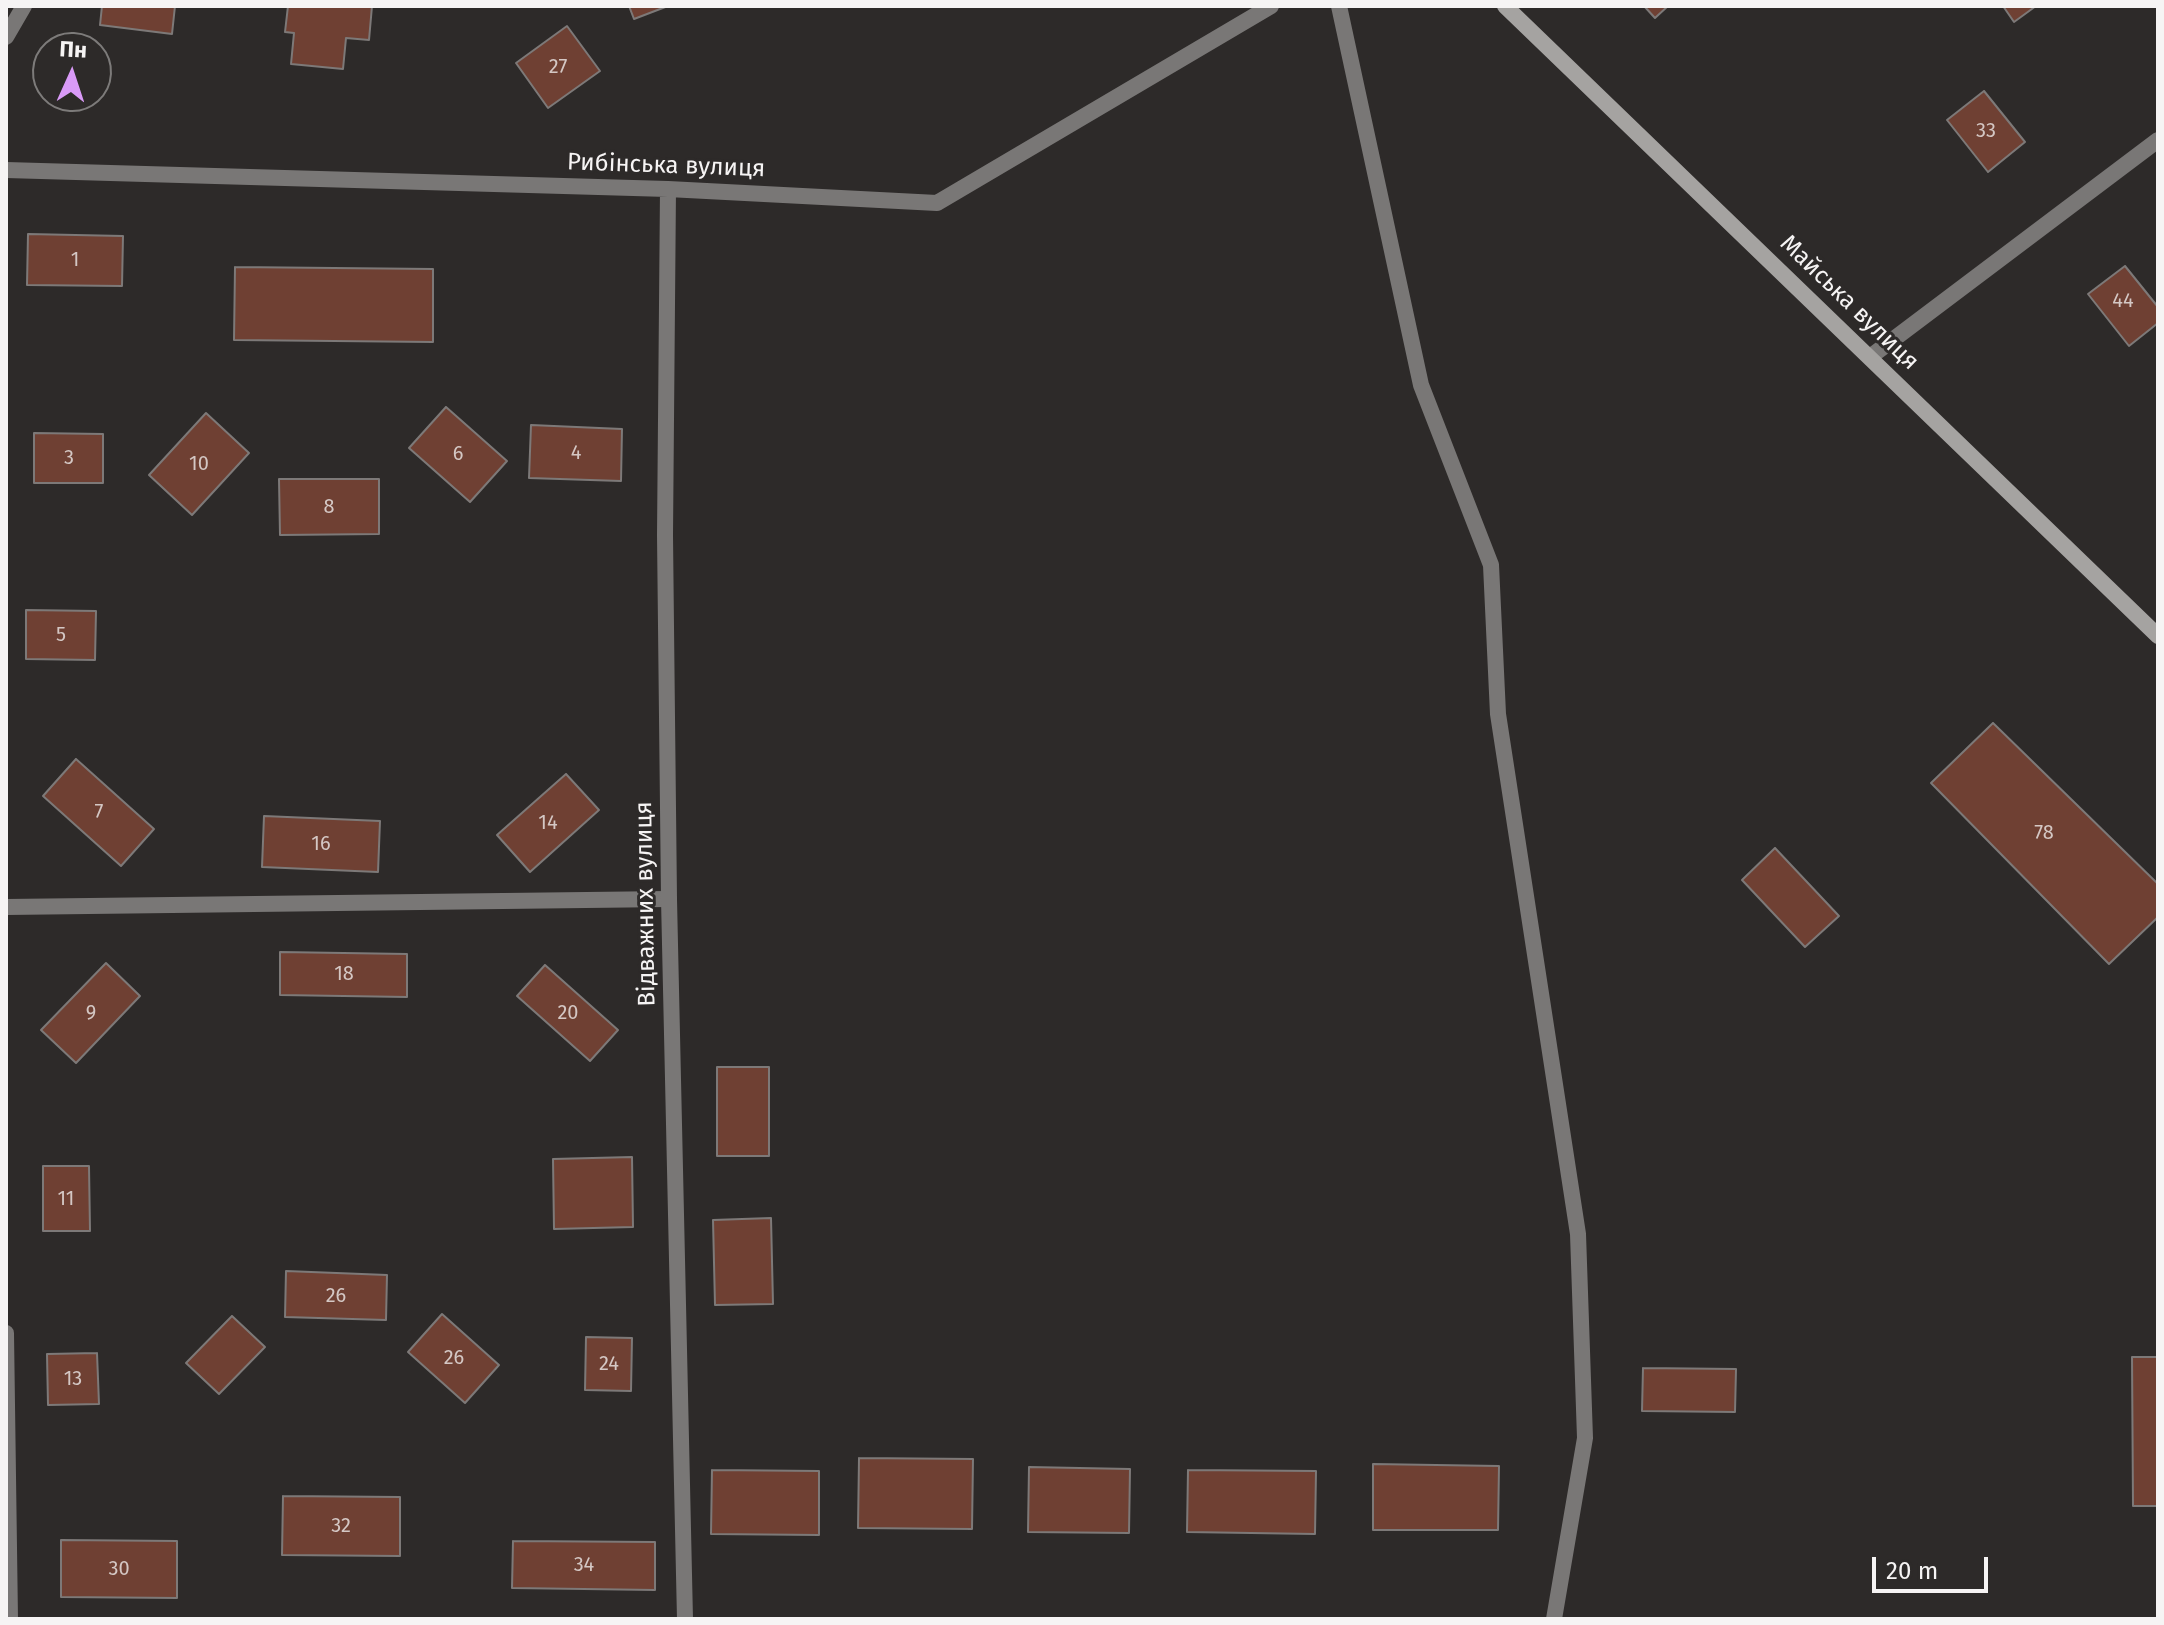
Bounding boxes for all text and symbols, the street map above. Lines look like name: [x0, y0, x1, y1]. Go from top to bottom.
north arrow: [32, 32, 112, 112]
text: Пн: [59, 35, 88, 64]
house number: 27: [549, 55, 567, 79]
house number: 33: [1976, 119, 1996, 143]
street label: Рибінська вулиця: [566, 148, 766, 184]
street label: Майська вулиця: [1774, 230, 1924, 376]
house number: 1: [71, 248, 79, 272]
house number: 44: [2112, 289, 2134, 313]
house number: 4: [571, 441, 581, 465]
house number: 6: [453, 442, 463, 466]
house number: 3: [64, 446, 74, 470]
house number: 10: [189, 452, 209, 476]
house number: 8: [323, 495, 335, 519]
house number: 5: [56, 623, 66, 647]
house number: 7: [95, 800, 103, 824]
street label: Відважних вулиця: [630, 801, 662, 1007]
house number: 14: [538, 811, 558, 835]
house number: 78: [2034, 821, 2054, 845]
house number: 16: [311, 832, 331, 856]
house number: 18: [334, 962, 354, 986]
house number: 9: [86, 1001, 96, 1025]
house number: 20: [557, 1001, 579, 1025]
house number: 11: [57, 1187, 75, 1211]
house number: 26: [326, 1284, 346, 1308]
house number: 26: [444, 1346, 464, 1370]
house number: 24: [599, 1352, 619, 1376]
house number: 13: [64, 1367, 82, 1391]
house number: 32: [331, 1514, 351, 1538]
scale bar: [1876, 1541, 1992, 1591]
house number: 34: [574, 1553, 594, 1577]
house number: 30: [108, 1557, 130, 1581]
text: 20 m: [1886, 1557, 1938, 1585]

